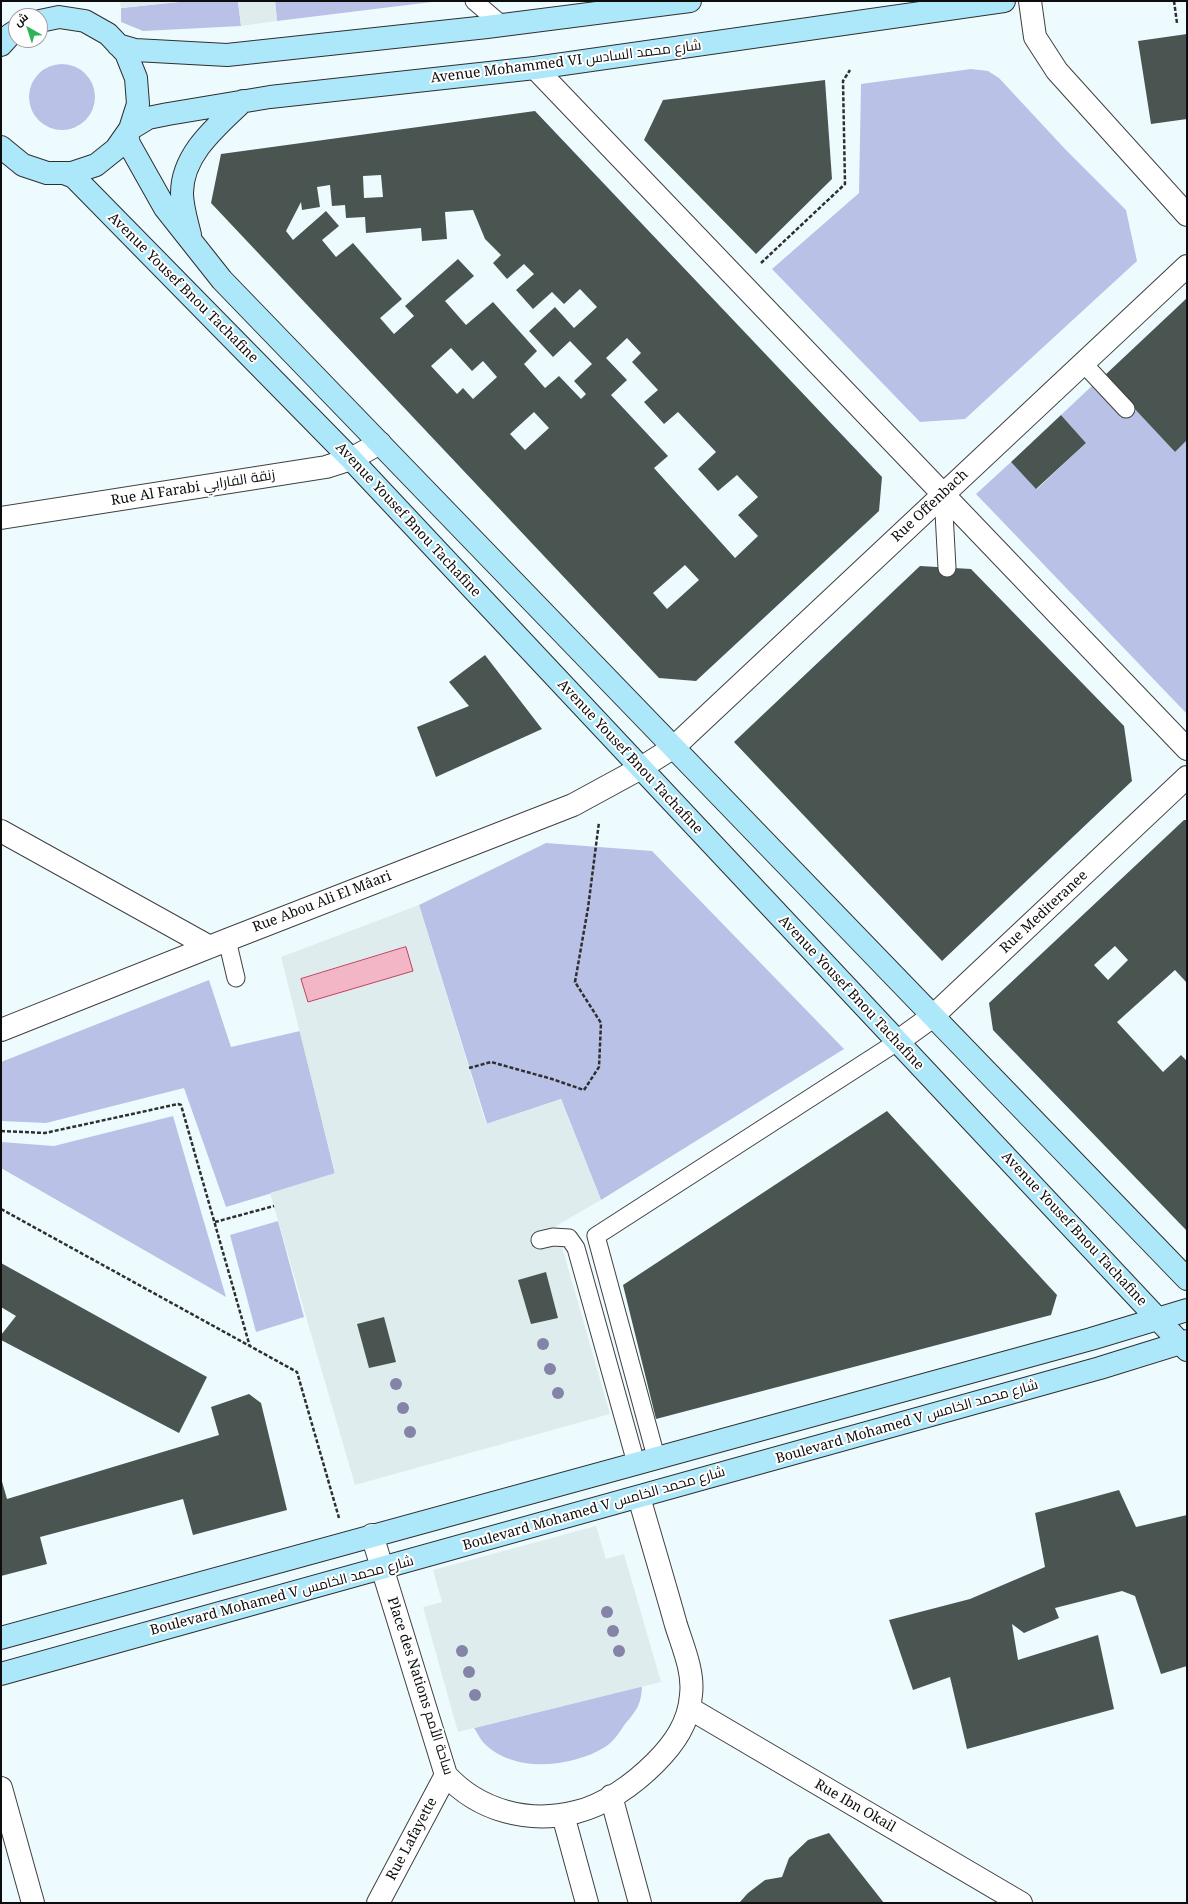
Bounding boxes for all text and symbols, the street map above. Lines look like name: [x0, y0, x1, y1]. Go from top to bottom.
north arrow: [8, 8, 48, 48]
text: ش: [11, 9, 31, 29]
street label: Avenue Mohammed VI شارع محمد السادس: [430, 37, 702, 87]
street label: Avenue Yousef Bnou Tachafine: [104, 209, 262, 367]
street label: Avenue Yousef Bnou Tachafine: [332, 439, 484, 601]
street label: Rue Offenbach: [888, 466, 972, 546]
street label: Rue Al Farabi زنقة الفارابي: [110, 467, 276, 509]
street label: Avenue Yousef Bnou Tachafine: [554, 676, 706, 838]
street label: Rue Mediteranee: [997, 867, 1091, 957]
street label: Rue Abou Ali El Mâari: [250, 868, 394, 936]
street label: Avenue Yousef Bnou Tachafine: [775, 912, 927, 1074]
street label: Avenue Yousef Bnou Tachafine: [998, 1148, 1150, 1310]
street label: Boulevard Mohamed V شارع محمد الخامس: [774, 1376, 1040, 1468]
street label: Boulevard Mohamed V شارع محمد الخامس: [461, 1463, 727, 1555]
street label: Boulevard Mohamed V شارع محمد الخامس: [148, 1553, 416, 1639]
street label: Place des Nations ساحة الأمم: [383, 1595, 457, 1777]
street label: Rue Ibn Okail: [811, 1776, 899, 1836]
street label: Rue Lafayette: [383, 1795, 441, 1883]

